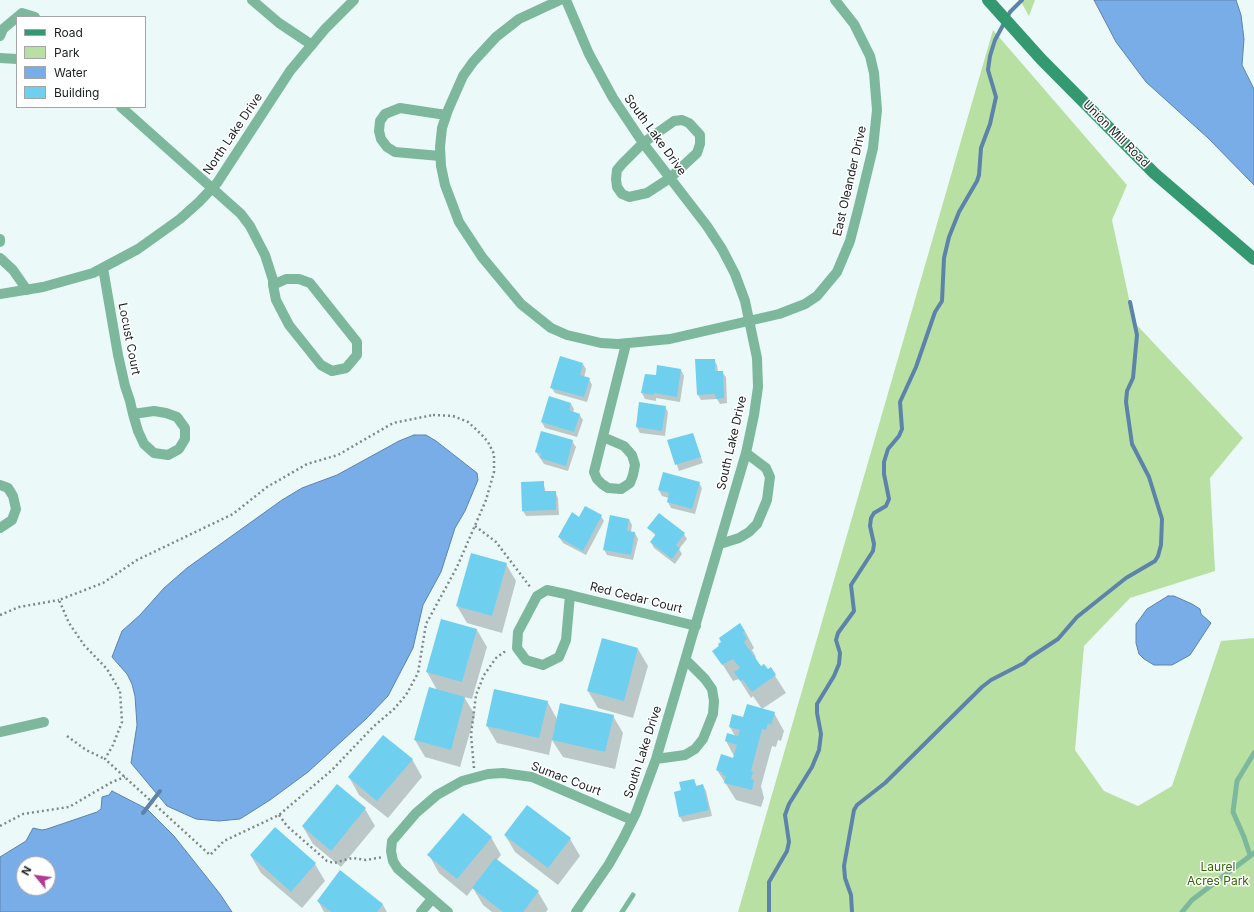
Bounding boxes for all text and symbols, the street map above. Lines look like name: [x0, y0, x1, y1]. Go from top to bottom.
legend: [16, 16, 146, 108]
text: Road: [54, 25, 83, 40]
text: Park: [54, 45, 80, 60]
text: Water: [54, 65, 87, 80]
text: Building: [54, 85, 99, 100]
street label: North Lake Drive: [200, 90, 266, 178]
street label: South Lake Drive: [621, 92, 689, 178]
street label: Union Mill Road: [1080, 98, 1152, 170]
street label: East Oleander Drive: [830, 125, 870, 237]
street label: Locust Court: [115, 302, 143, 376]
street label: South Lake Drive: [714, 394, 750, 492]
street label: Red Cedar Court: [588, 580, 684, 616]
street label: South Lake Drive: [621, 704, 665, 800]
street label: Sumac Court: [529, 759, 603, 799]
north arrow: [16, 856, 56, 896]
park label: Laurel Acres Park: [1187, 860, 1249, 888]
text: N: [18, 864, 35, 878]

